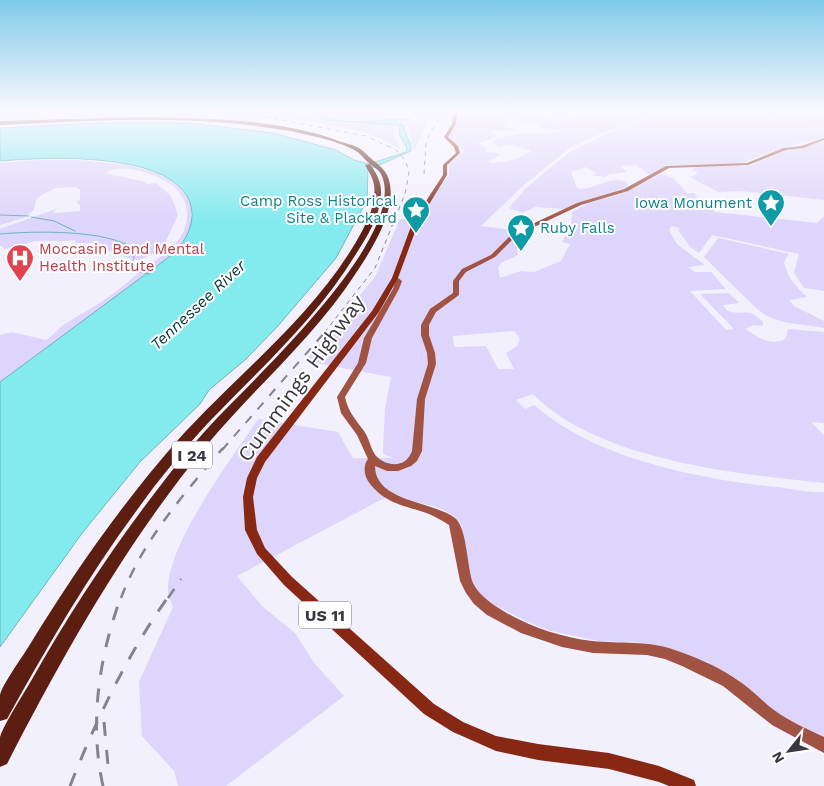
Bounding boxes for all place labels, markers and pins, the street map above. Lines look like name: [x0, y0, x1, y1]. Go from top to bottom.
place icon: Iowa Monument: [756, 188, 786, 227]
place label: Camp Ross Historical Site & Plackard: [240, 192, 397, 227]
place label: Iowa Monument: [635, 194, 753, 212]
place icon: Camp Ross Historical Site & Plackard: [401, 195, 431, 234]
place icon: Ruby Falls: [506, 213, 536, 252]
place label: Ruby Falls: [540, 219, 615, 237]
place label: Moccasin Bend Mental Health Institute: [39, 240, 205, 275]
hospital icon: Moccasin Bend Mental Health Institute: [5, 243, 35, 282]

